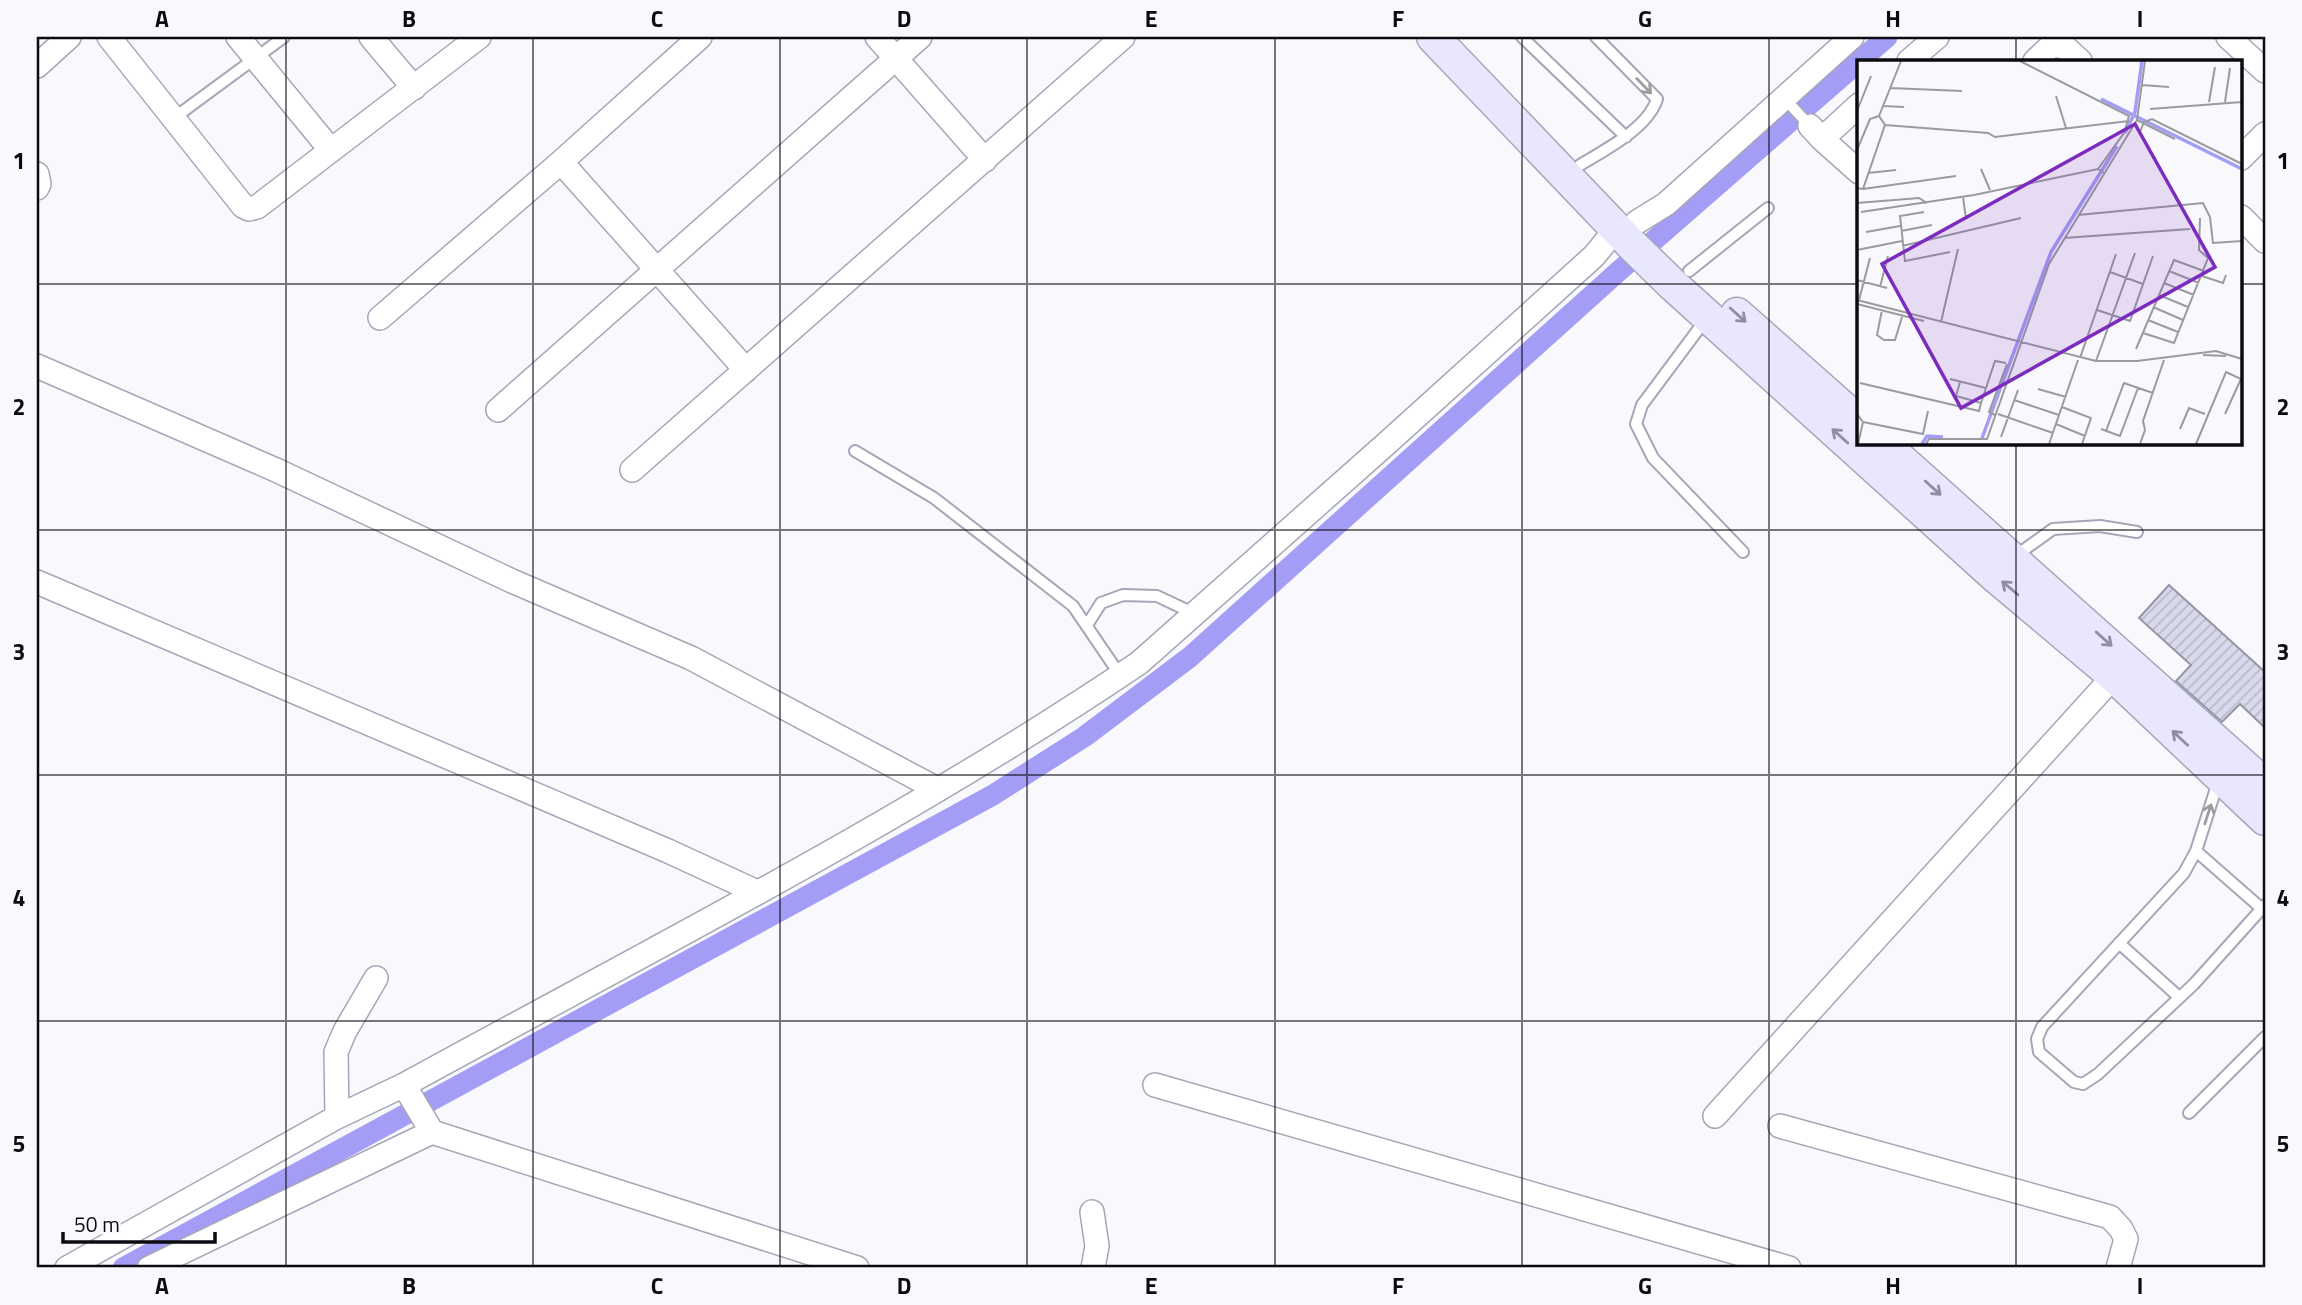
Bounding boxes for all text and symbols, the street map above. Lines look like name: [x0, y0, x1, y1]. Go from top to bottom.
text: A: [155, 1, 169, 36]
text: B: [402, 1, 416, 36]
text: C: [651, 1, 663, 36]
text: D: [897, 1, 911, 36]
text: E: [1145, 1, 1157, 36]
text: F: [1392, 1, 1404, 36]
text: G: [1638, 1, 1652, 36]
text: H: [1885, 1, 1901, 36]
text: I: [2137, 1, 2143, 36]
inset map: [1857, 60, 2242, 444]
one-way arrow: [1635, 77, 1652, 94]
text: 1: [13, 143, 25, 178]
text: 1: [2277, 143, 2289, 178]
one-way arrow: [1729, 307, 1747, 323]
text: 2: [13, 389, 25, 424]
text: 2: [2277, 389, 2289, 424]
one-way arrow: [1831, 428, 1849, 444]
one-way arrow: [1924, 480, 1942, 496]
one-way arrow: [2001, 580, 2019, 596]
one-way arrow: [2095, 631, 2113, 647]
text: 3: [13, 634, 25, 669]
text: 3: [2277, 634, 2289, 669]
one-way arrow: [2172, 730, 2189, 747]
one-way arrow: [2203, 803, 2215, 825]
text: 4: [13, 880, 25, 915]
text: 4: [2277, 880, 2289, 915]
text: 5: [13, 1126, 25, 1161]
text: 5: [2277, 1126, 2289, 1161]
scale bar: [63, 1200, 215, 1244]
text: 50 m: [74, 1208, 120, 1240]
text: A: [155, 1268, 169, 1303]
text: B: [402, 1268, 416, 1303]
text: C: [651, 1268, 663, 1303]
text: D: [897, 1268, 911, 1303]
text: E: [1145, 1268, 1157, 1303]
text: F: [1392, 1268, 1404, 1303]
text: G: [1638, 1268, 1652, 1303]
text: H: [1885, 1268, 1901, 1303]
text: I: [2137, 1268, 2143, 1303]

